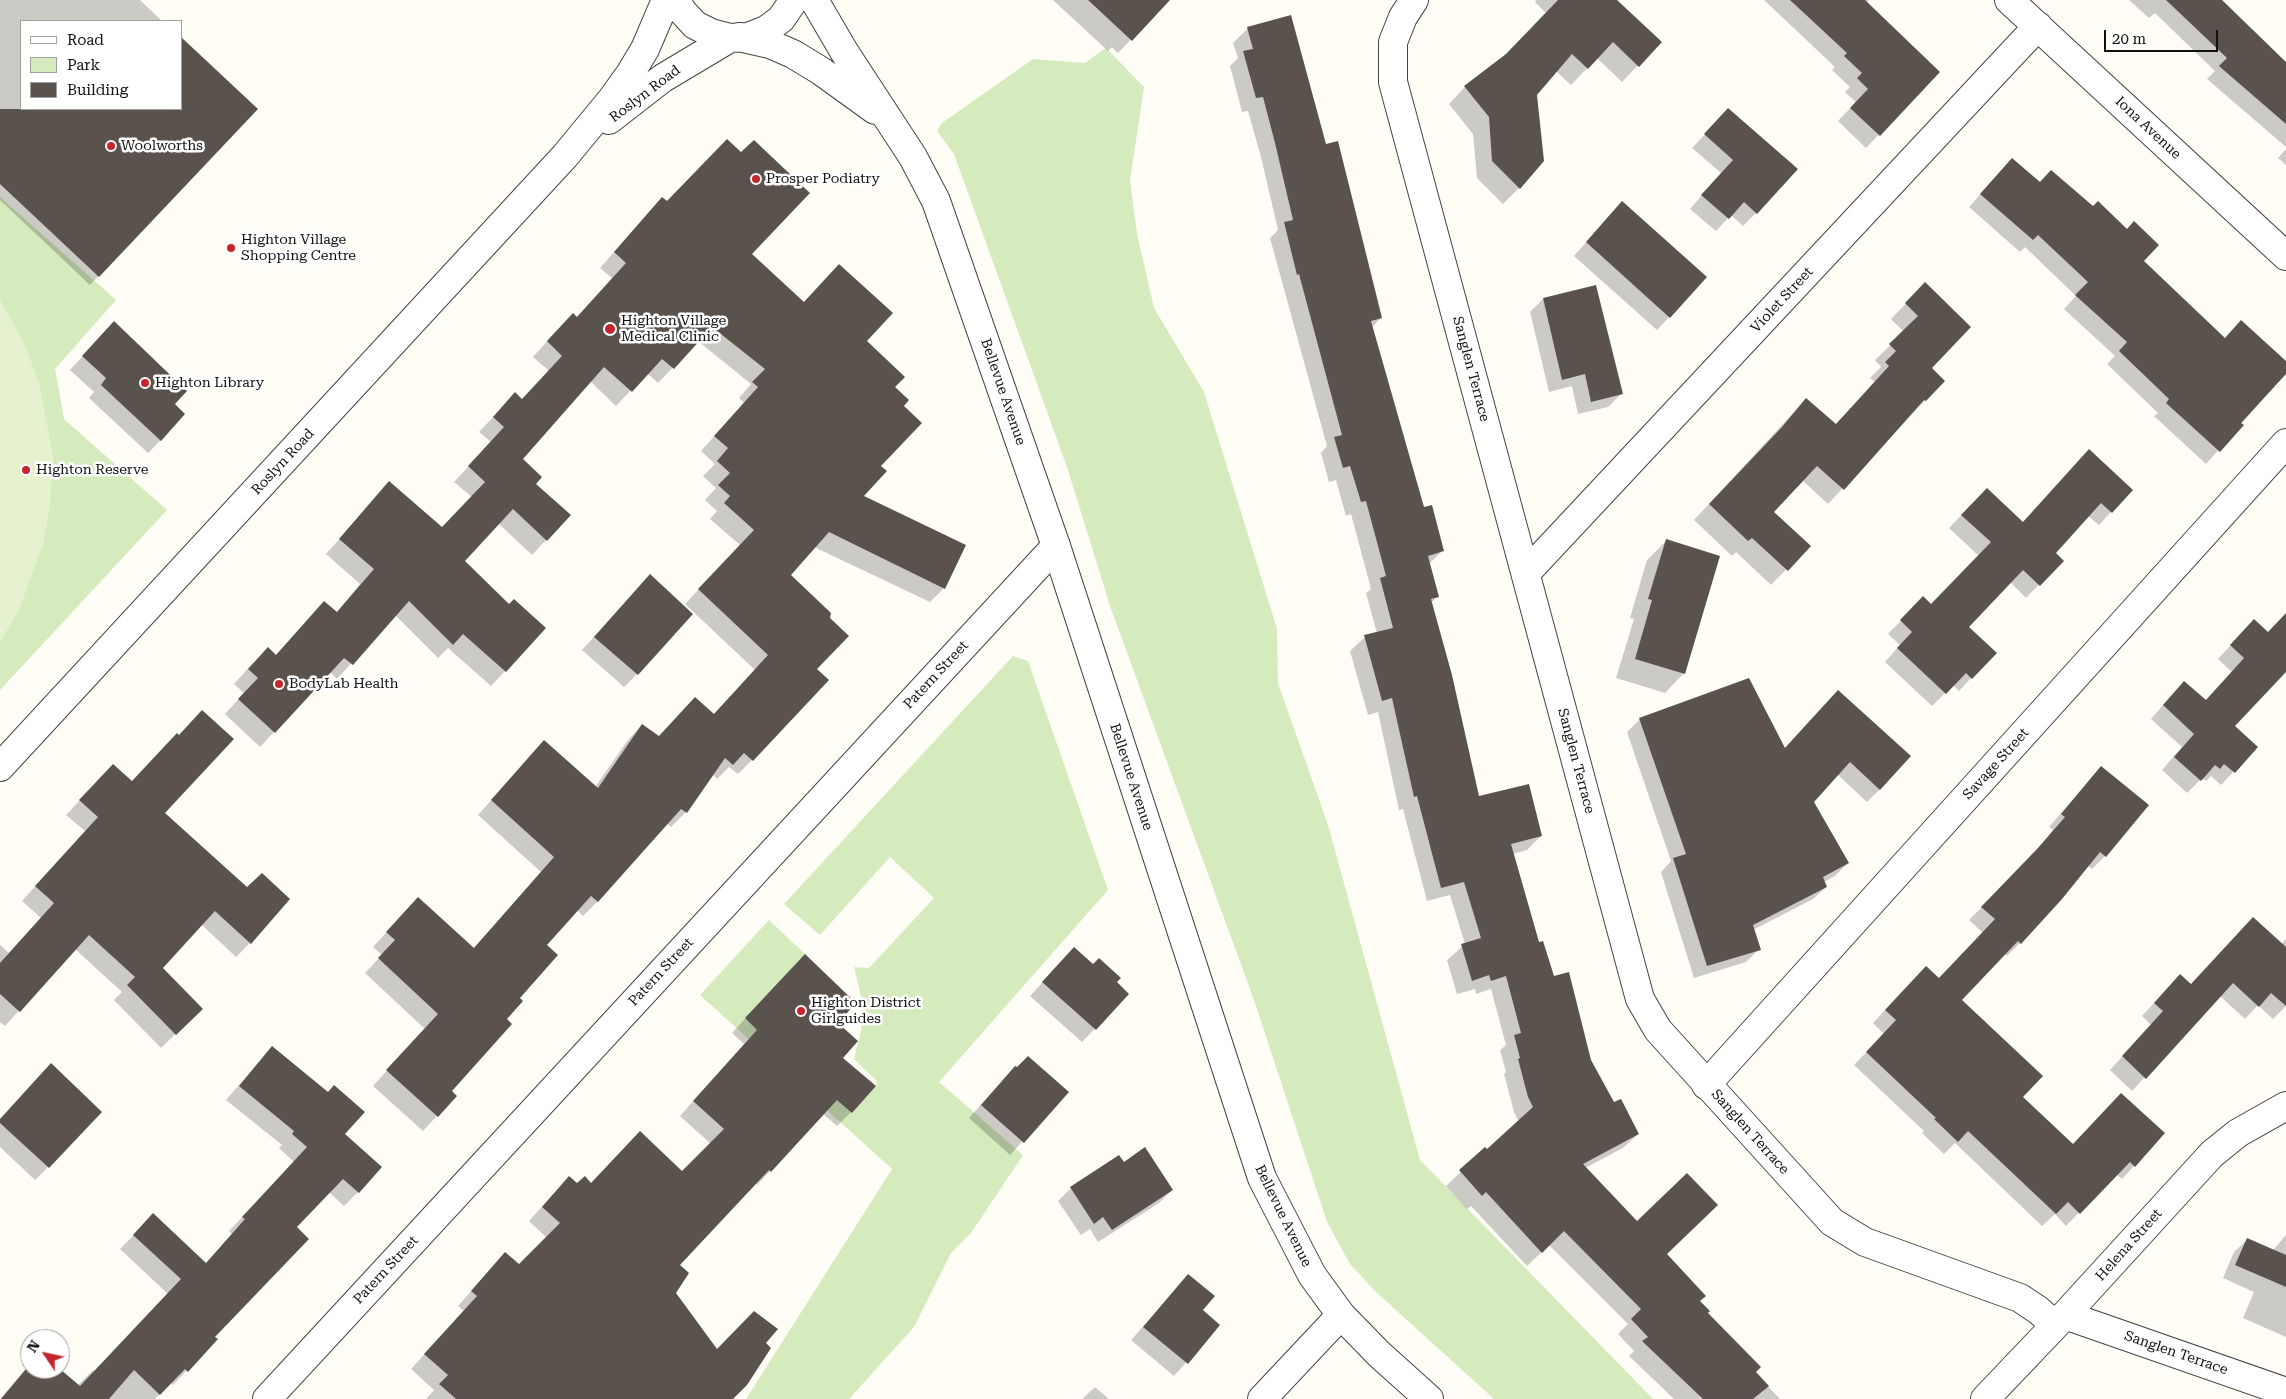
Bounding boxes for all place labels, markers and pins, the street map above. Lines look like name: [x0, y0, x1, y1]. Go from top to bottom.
place label: Woolworths: [121, 138, 203, 154]
marker: Woolworths: [105, 140, 117, 152]
place label: Prosper Podiatry: [766, 171, 880, 187]
marker: Prosper Podiatry: [750, 173, 762, 185]
place label: Highton Village Shopping Centre: [241, 232, 356, 264]
marker: Highton Village Shopping Centre: [225, 242, 237, 254]
place label: Highton Village Medical Clinic: [621, 313, 726, 346]
marker: Highton Village Medical Clinic: [603, 322, 617, 336]
place label: Highton Library: [155, 375, 264, 391]
marker: Highton Library: [139, 377, 151, 389]
place label: Highton Reserve: [36, 462, 148, 478]
marker: Highton Reserve: [20, 464, 32, 476]
place label: BodyLab Health: [289, 676, 399, 692]
marker: BodyLab Health: [273, 678, 285, 690]
place label: Highton District Girlguides: [811, 995, 921, 1028]
marker: Highton District Girlguides: [795, 1005, 807, 1017]

